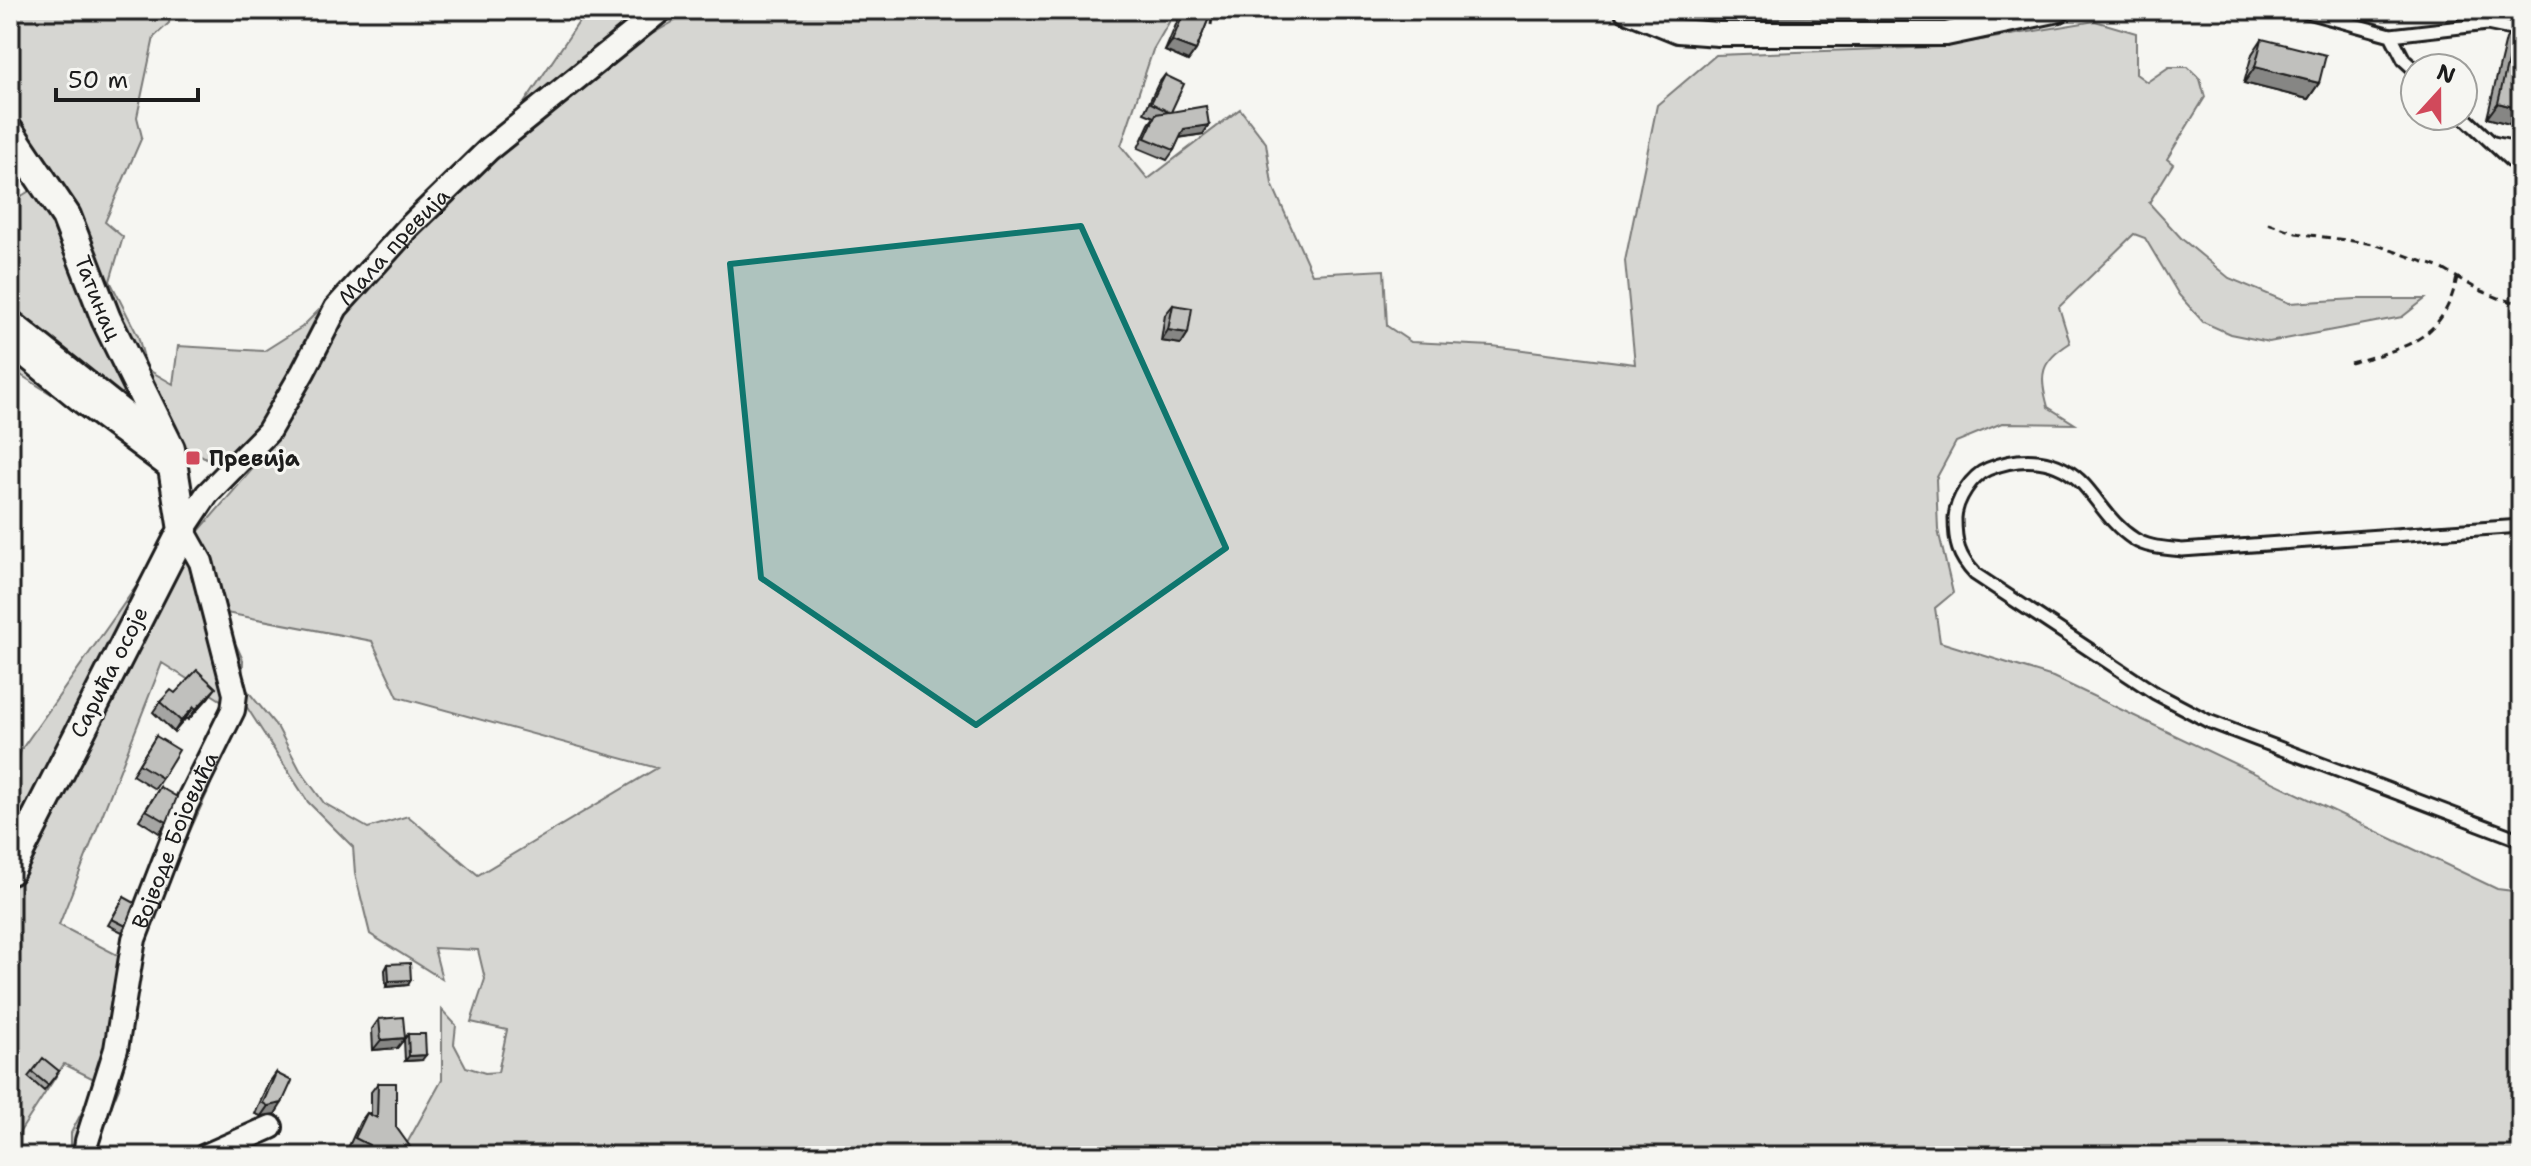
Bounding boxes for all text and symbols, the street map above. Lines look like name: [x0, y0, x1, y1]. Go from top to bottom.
scale bar: [56, 52, 198, 102]
north arrow: [2399, 52, 2479, 132]
text: N: [2433, 57, 2459, 90]
text: 50 m: [68, 64, 128, 96]
street label: Мала превија: [331, 181, 456, 311]
street label: Татинац: [68, 251, 129, 345]
place label: Превија: [209, 444, 300, 473]
marker: Превија: [184, 449, 202, 467]
street label: Сарића осоје: [63, 601, 155, 743]
street label: Војводе Бојовића: [125, 746, 225, 933]

